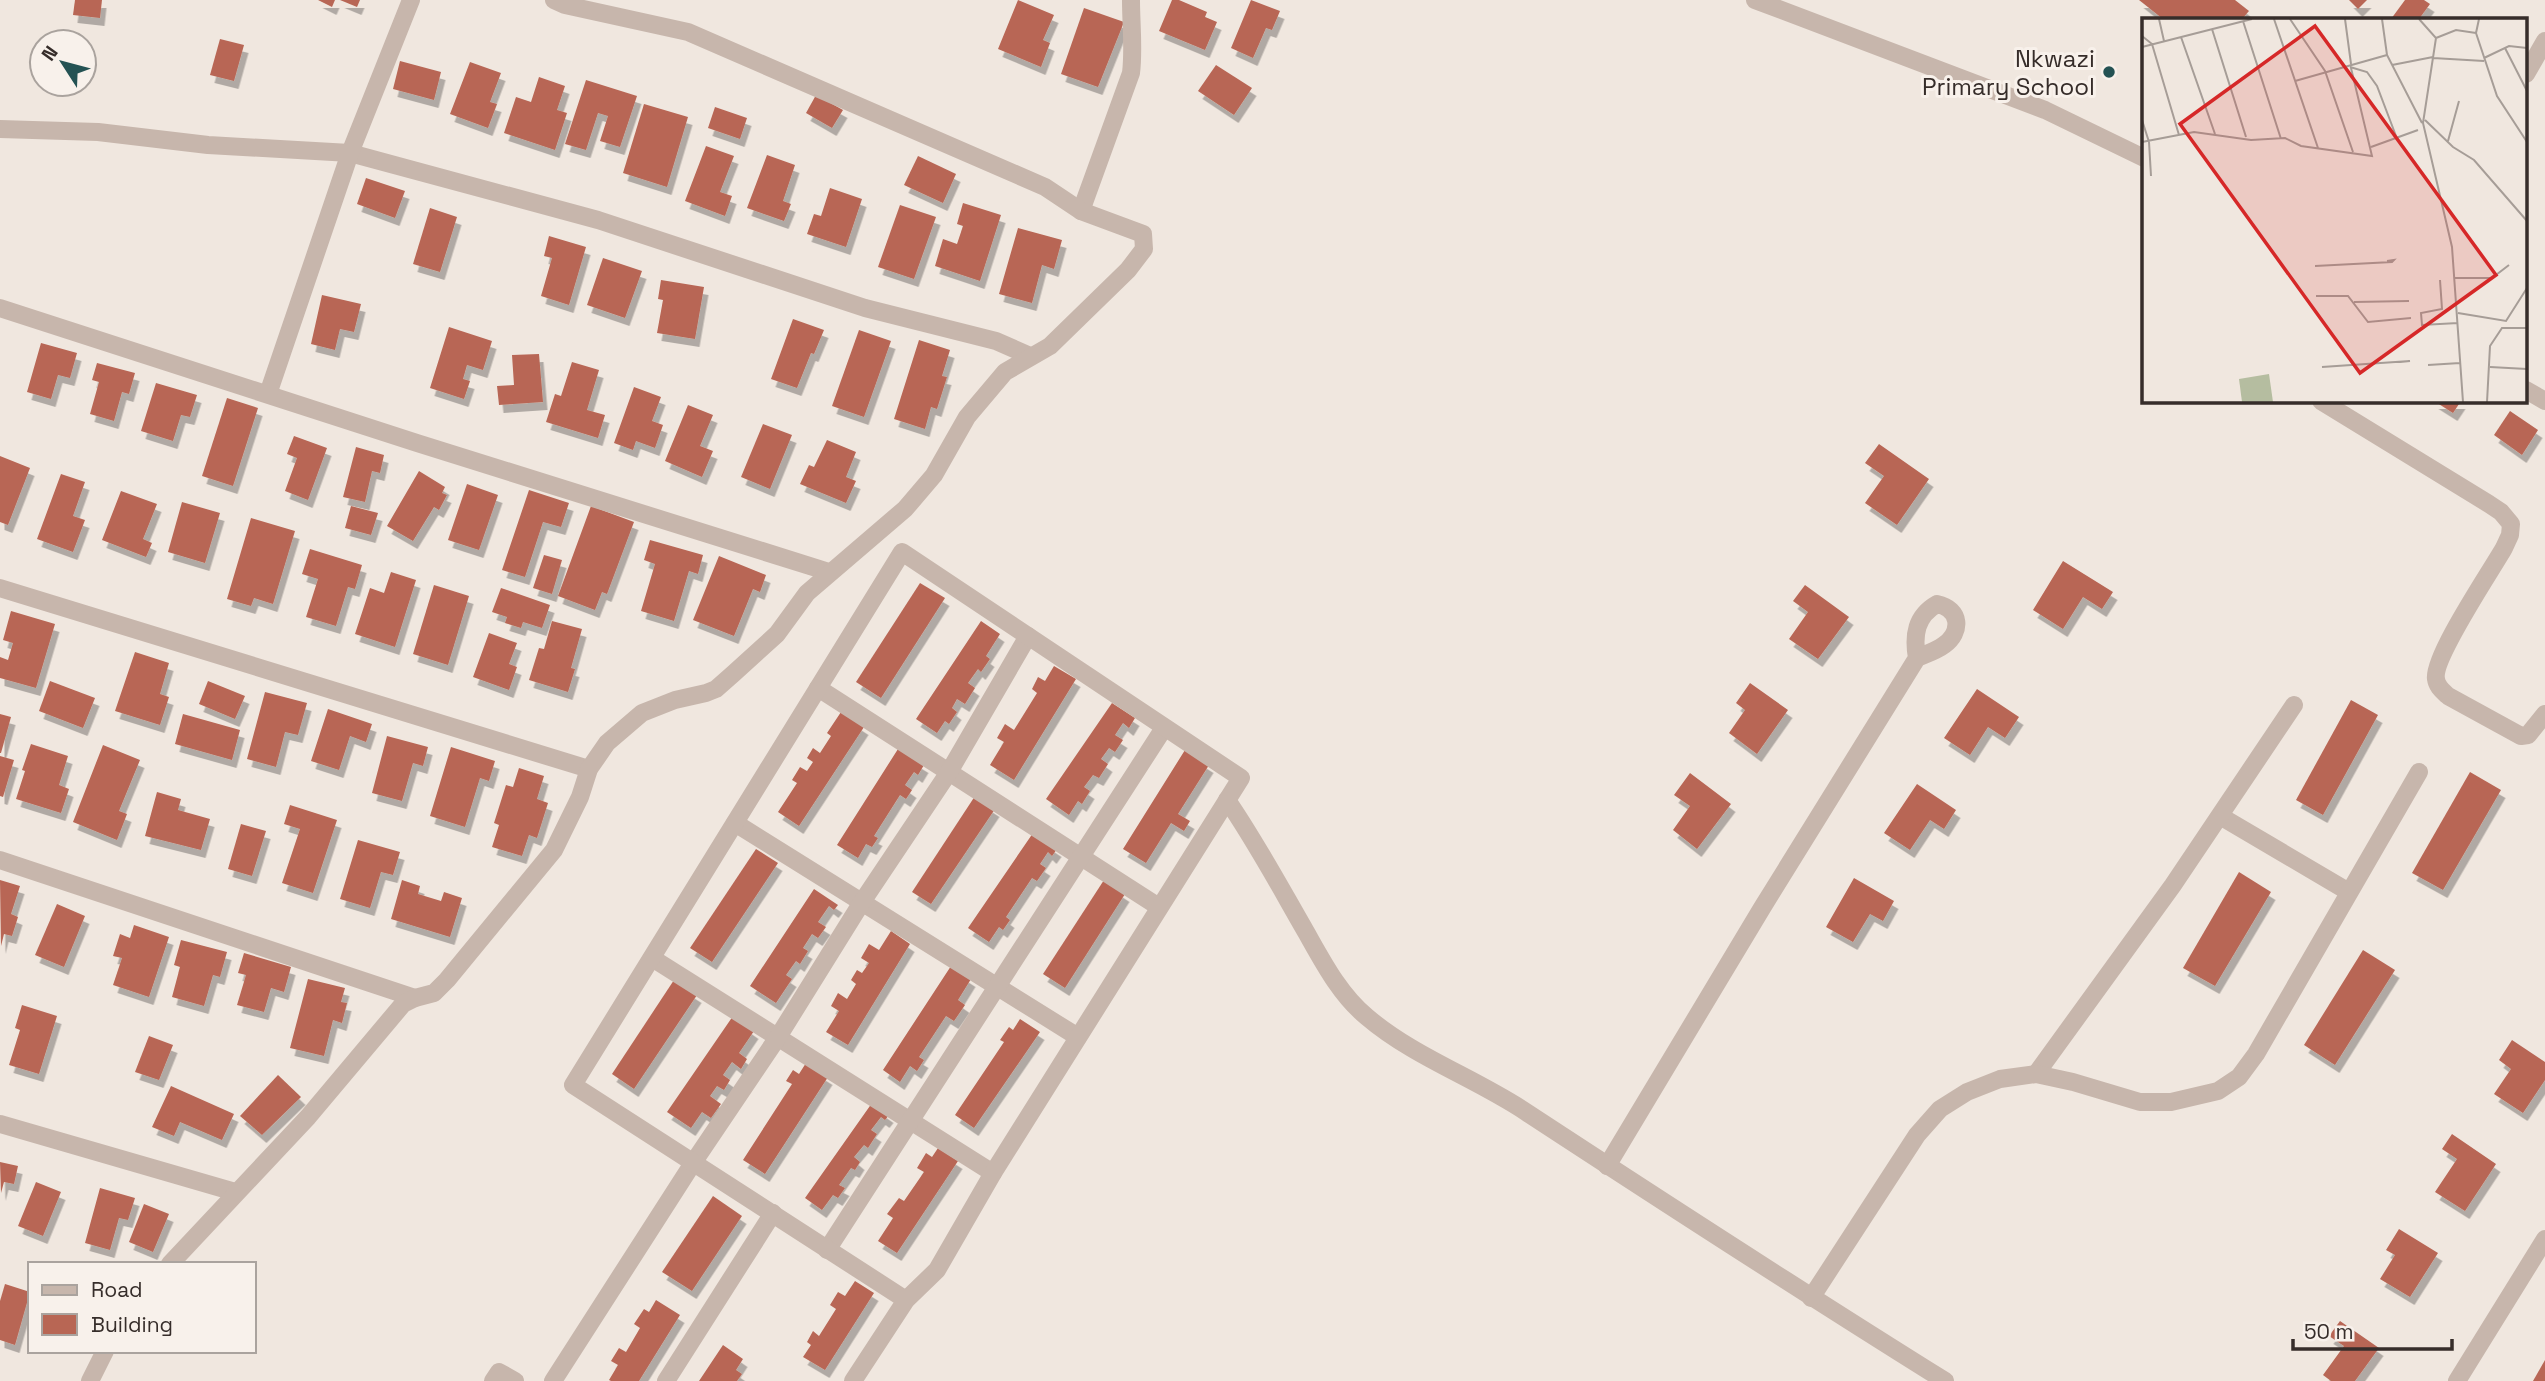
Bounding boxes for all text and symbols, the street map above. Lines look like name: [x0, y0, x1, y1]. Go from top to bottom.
inset map: [2142, 18, 2528, 402]
north arrow: [28, 28, 98, 98]
text: N: [36, 41, 64, 66]
place label: Nkwazi Primary School: [1922, 43, 2095, 102]
marker: Nkwazi Primary School: [2101, 64, 2117, 80]
legend: [28, 1262, 256, 1353]
text: Road: [91, 1276, 143, 1303]
scale bar: [2293, 1308, 2452, 1352]
text: Building: [91, 1311, 173, 1338]
text: 50 m: [2304, 1318, 2354, 1345]

